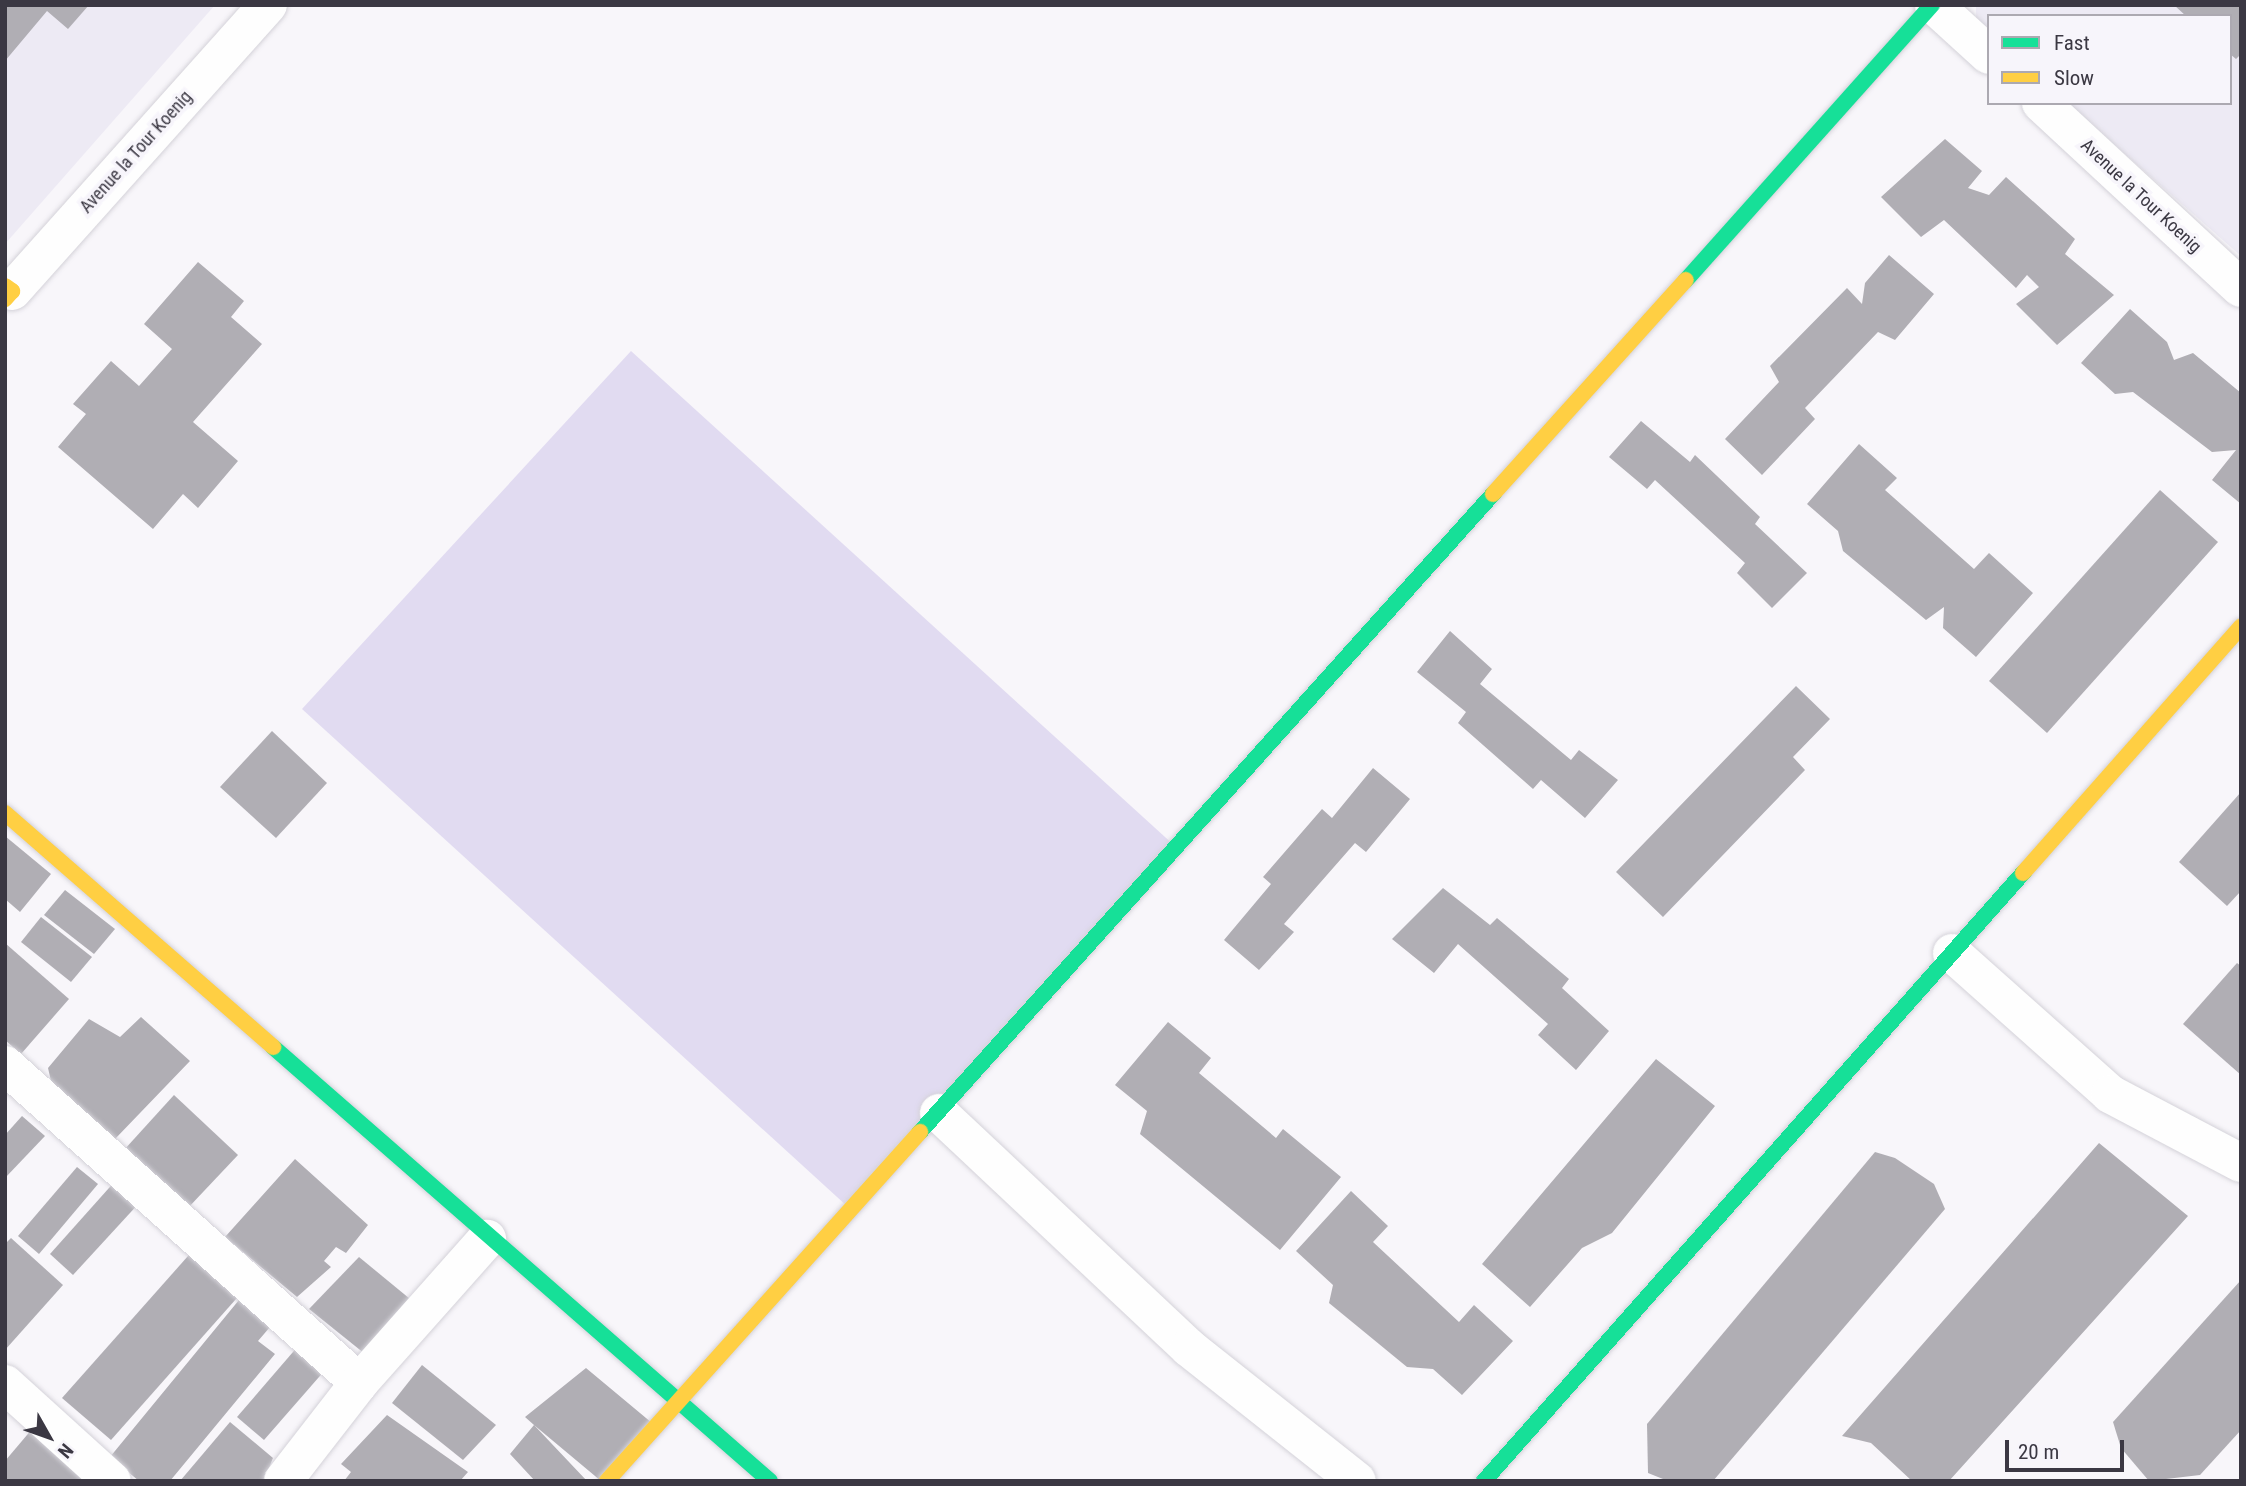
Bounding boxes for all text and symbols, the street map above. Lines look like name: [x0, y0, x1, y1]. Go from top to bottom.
legend: [1987, 14, 2232, 105]
text: Fast: [2054, 31, 2090, 55]
text: Slow: [2054, 66, 2094, 90]
street label: Avenue la Tour Koenig: [75, 86, 197, 218]
street label: Avenue la Tour Koenig: [2076, 134, 2206, 258]
north arrow: [14, 1402, 84, 1472]
scale bar: [2008, 1426, 2127, 1470]
text: N: [53, 1439, 78, 1463]
text: 20 m: [2018, 1440, 2059, 1464]

